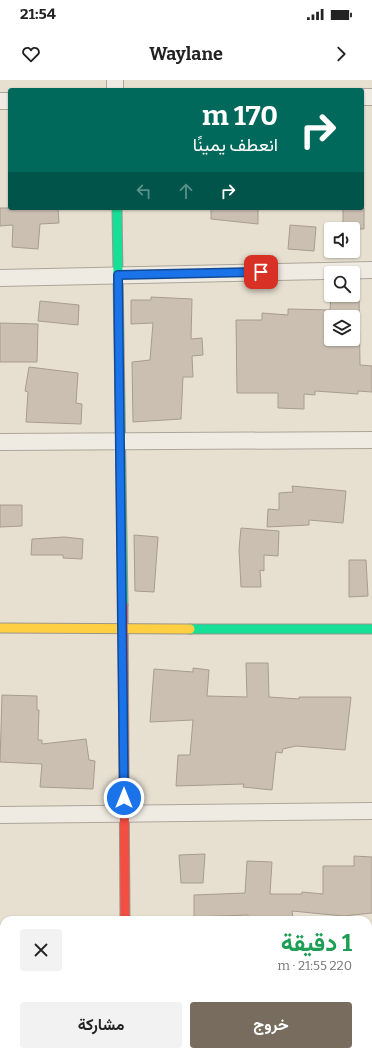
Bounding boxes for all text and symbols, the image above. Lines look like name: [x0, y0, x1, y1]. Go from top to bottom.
text: 21:54: [20, 5, 56, 23]
icon: heart: [20, 43, 42, 65]
text: Waylane: [149, 43, 223, 65]
icon: forward: [330, 43, 352, 65]
text: 170 m: [202, 99, 278, 132]
icon: right: [292, 104, 344, 156]
text: انعطف يمينًا: [193, 134, 278, 156]
icon: left: [133, 180, 155, 202]
icon: ahead: [175, 180, 197, 202]
icon: right: [217, 180, 239, 202]
map controls: [324, 222, 360, 346]
button: sound: [324, 222, 360, 258]
pin: [244, 255, 278, 289]
icon: arrive: [250, 261, 272, 283]
button: search: [324, 266, 360, 302]
button: layers: [324, 310, 360, 346]
position arrow: [103, 777, 145, 819]
button: close: [20, 929, 62, 971]
text: 1 دقيقة: [281, 929, 352, 957]
text: 220 m · 21:55: [278, 958, 352, 973]
button: مشاركة: [20, 1002, 182, 1048]
button: خروج: [190, 1002, 352, 1048]

